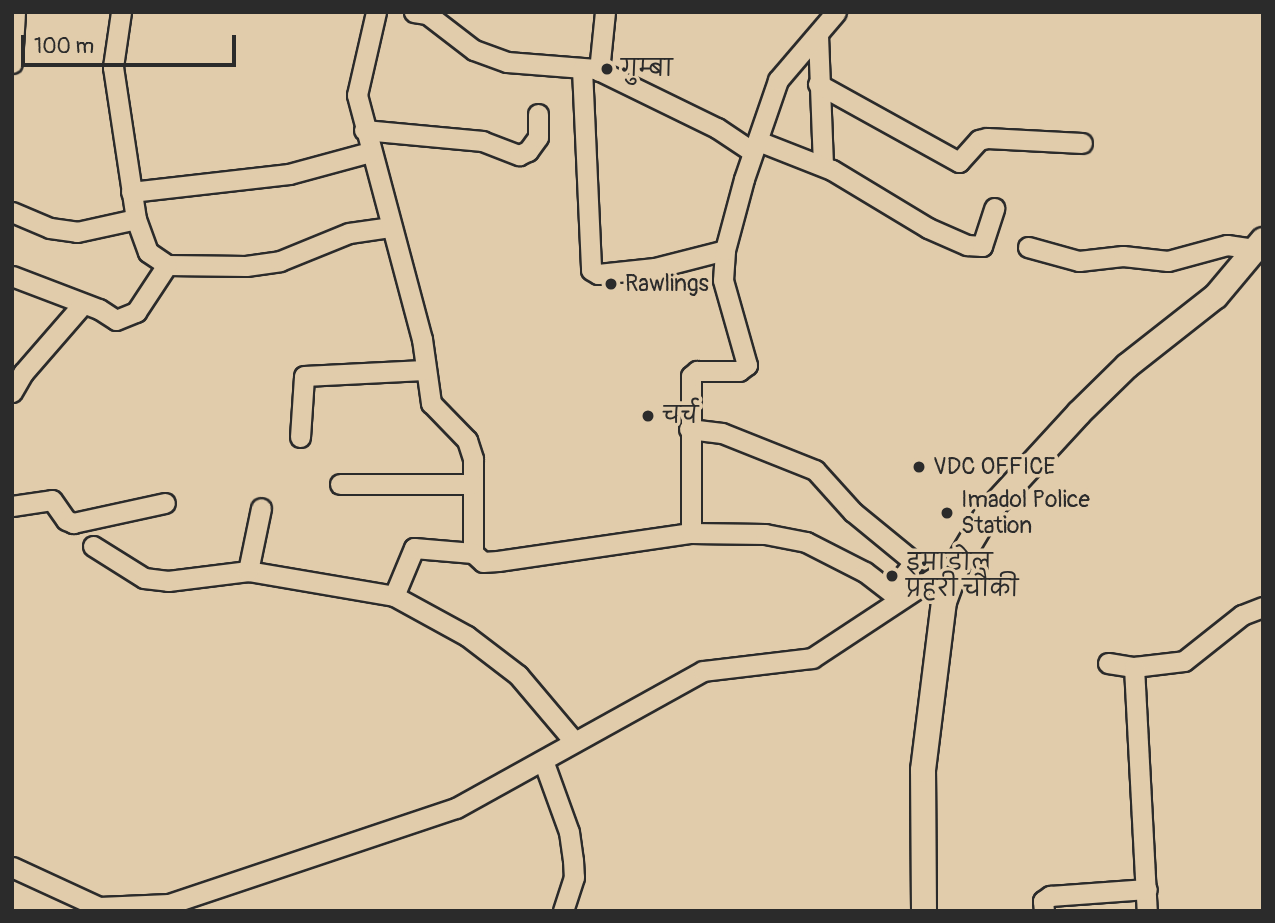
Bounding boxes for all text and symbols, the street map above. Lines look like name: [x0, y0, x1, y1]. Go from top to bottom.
scale bar: [24, 21, 240, 65]
text: 100 m: [34, 33, 94, 60]
place label: गुम्बा: [621, 55, 673, 83]
marker: गुम्बा: [599, 61, 615, 77]
place label: Rawlings: [625, 270, 709, 298]
marker: Rawlings: [603, 276, 619, 292]
place label: चर्च: [662, 402, 698, 430]
marker: चर्च: [640, 408, 656, 424]
place label: VDC OFFICE: [933, 453, 1055, 481]
marker: VDC OFFICE: [911, 459, 927, 475]
place label: Imadol Police Station: [961, 486, 1090, 540]
marker: Imadol Police Station: [939, 505, 955, 521]
place label: इमाडोल प्रहरी चौकी: [906, 549, 1018, 603]
marker: इमाडोल प्रहरी चौकी: [884, 568, 900, 584]

